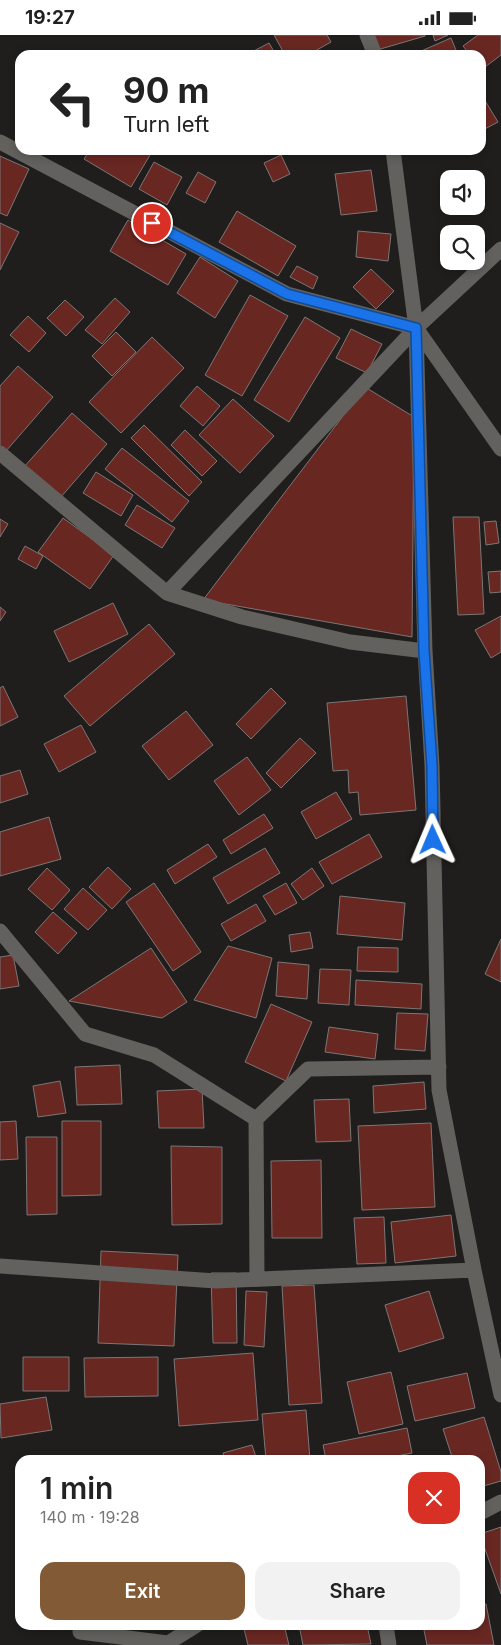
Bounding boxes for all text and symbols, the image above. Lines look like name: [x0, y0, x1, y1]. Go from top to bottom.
text: 19:27: [25, 6, 75, 29]
text: 90 m: [123, 69, 210, 111]
icon: left: [40, 70, 105, 135]
text: Turn left: [123, 111, 209, 137]
map controls: [440, 170, 485, 270]
button: sound: [440, 170, 485, 215]
pin: [131, 202, 173, 244]
icon: arrive: [138, 209, 166, 237]
button: search: [440, 225, 485, 270]
position arrow: [406, 813, 458, 865]
text: 1 min: [40, 1470, 113, 1506]
button: close: [408, 1472, 460, 1524]
text: 140 m · 19:28: [40, 1507, 140, 1527]
button: Exit: [40, 1562, 245, 1620]
button: Share: [255, 1562, 460, 1620]

